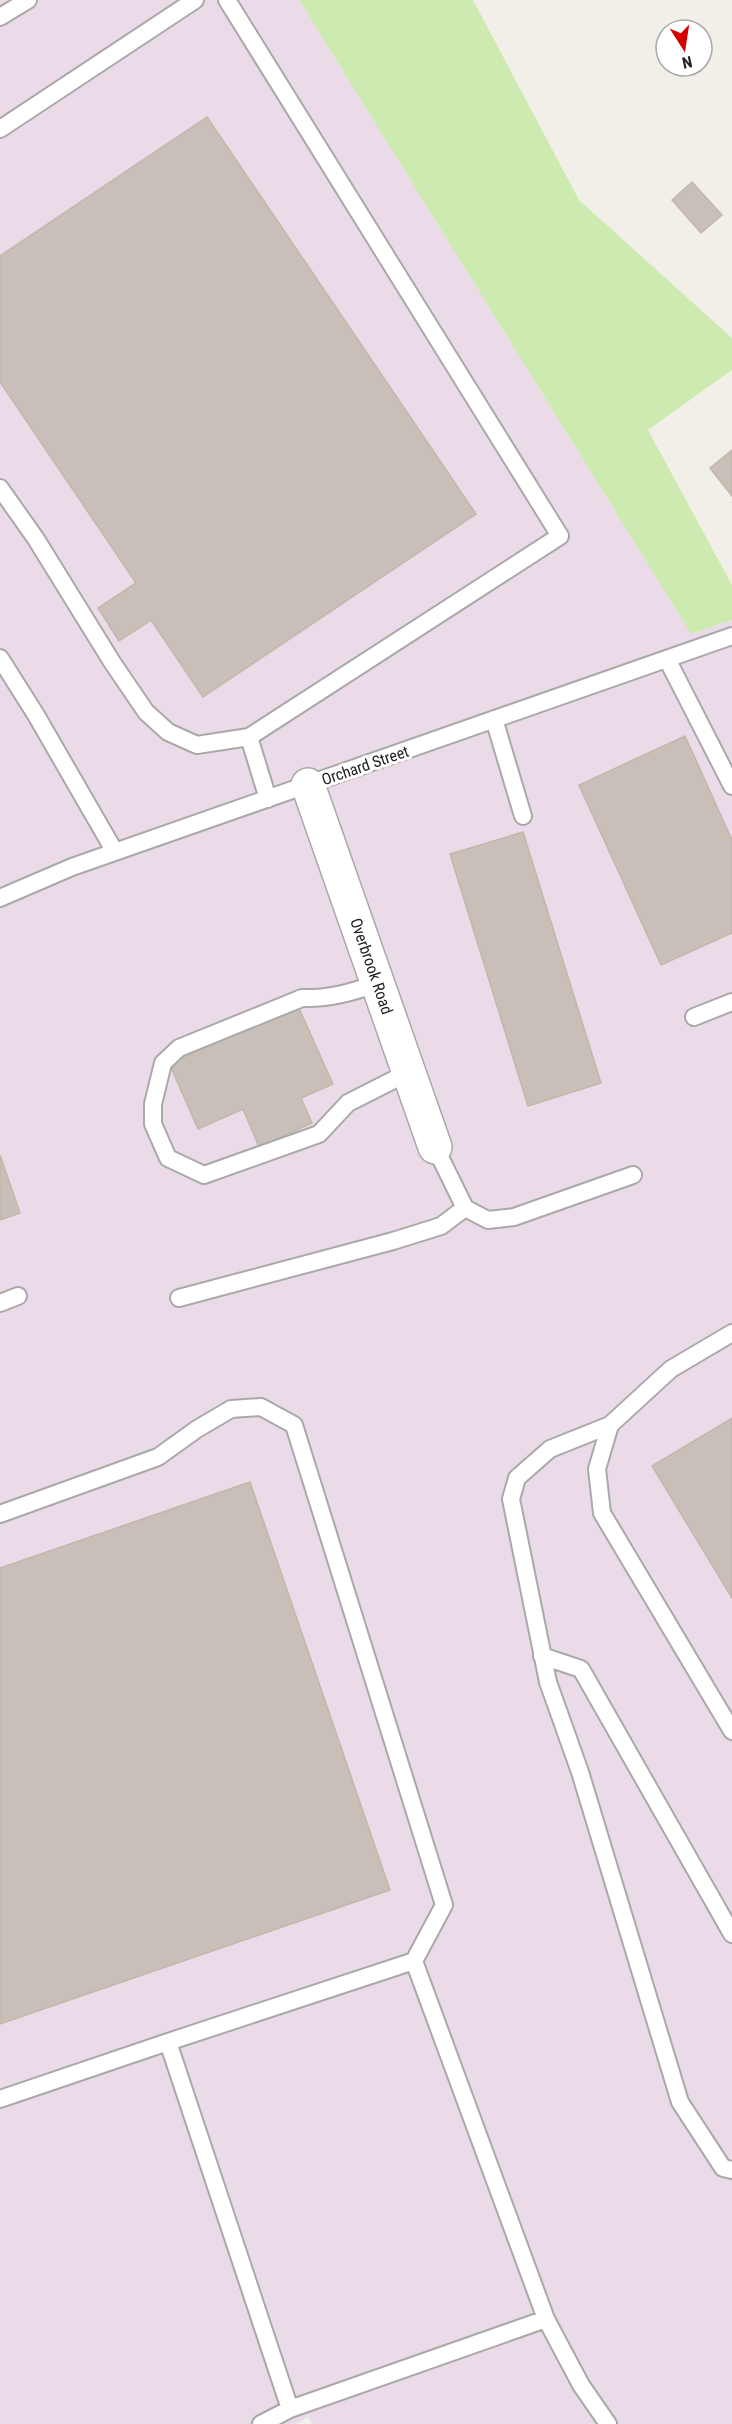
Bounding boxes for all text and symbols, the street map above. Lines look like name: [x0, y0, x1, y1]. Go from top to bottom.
north arrow: [654, 18, 714, 78]
text: N: [680, 52, 694, 72]
street label: Orchard Street: [319, 742, 412, 789]
street label: Overbrook Road: [346, 916, 397, 1017]

